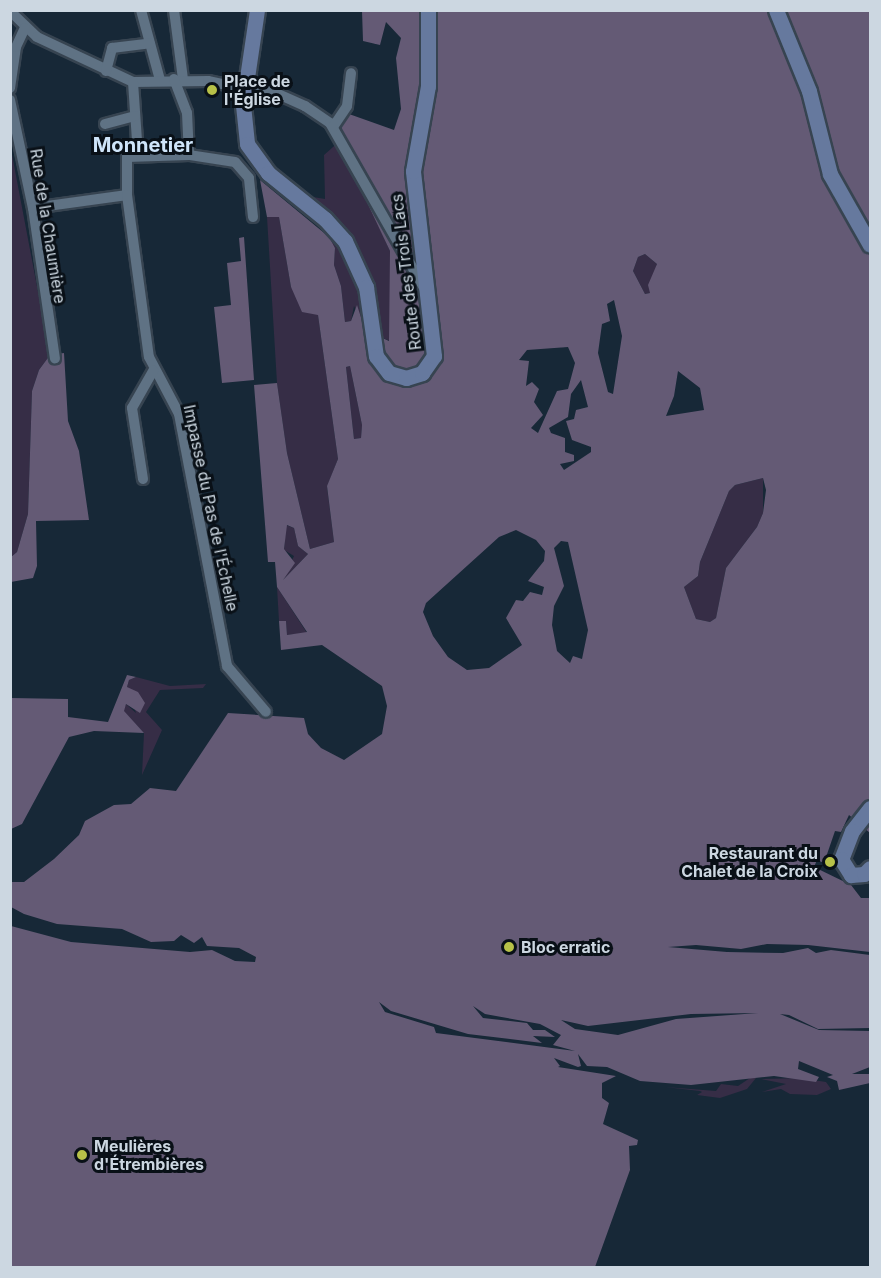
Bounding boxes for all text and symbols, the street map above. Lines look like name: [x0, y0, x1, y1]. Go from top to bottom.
place label: Place de l'Église: [224, 71, 290, 109]
marker: Place de l'Église: [205, 83, 219, 97]
district label: Monnetier: [93, 133, 193, 157]
street label: Rue de la Chaumière: [26, 147, 70, 305]
street label: Route des Trois Lacs: [387, 193, 425, 351]
street label: Impasse du Pas de l'Échelle: [180, 403, 242, 613]
place label: Restaurant du Chalet de la Croix: [681, 843, 818, 881]
marker: Restaurant du Chalet de la Croix: [823, 855, 837, 869]
place label: Bloc erratic: [521, 937, 610, 957]
marker: Bloc erratic: [502, 940, 516, 954]
place label: Meulières d'Étrembières: [94, 1136, 204, 1174]
marker: Meulières d'Étrembières: [75, 1148, 89, 1162]

